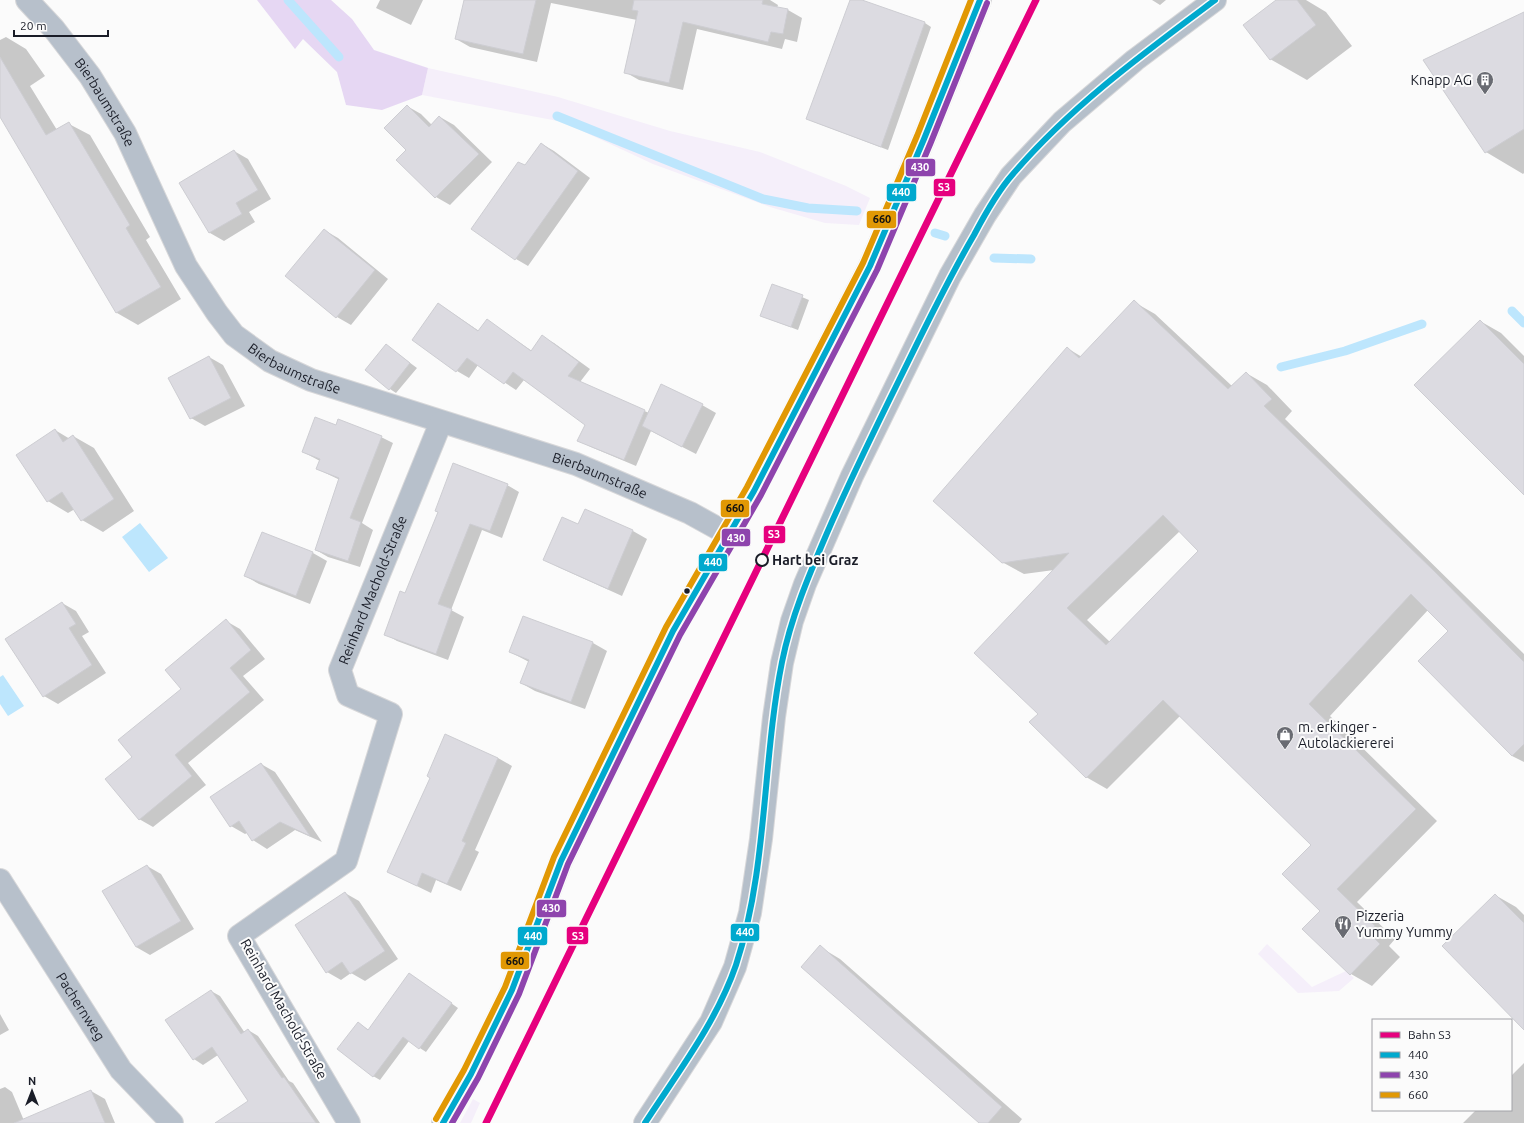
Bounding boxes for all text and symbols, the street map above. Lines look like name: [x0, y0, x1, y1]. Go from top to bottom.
scale bar: [14, 12, 108, 38]
text: 20 m: [20, 19, 47, 32]
street label: Bierbaumstraße: [71, 55, 138, 149]
building icon: Knapp AG: [1475, 70, 1495, 95]
place label: Knapp AG: [1410, 72, 1472, 88]
line badge: 430: [905, 158, 936, 177]
text: 430: [911, 161, 929, 173]
line badge: S3: [933, 178, 956, 197]
text: S3: [938, 181, 950, 193]
line badge: 440: [886, 183, 917, 202]
text: 440: [892, 186, 910, 198]
line badge: 660: [866, 210, 897, 229]
text: 660: [873, 213, 891, 225]
street label: Bierbaumstraße: [245, 340, 343, 397]
street label: Bierbaumstraße: [550, 449, 650, 502]
line badge: 660: [720, 499, 750, 518]
text: 660: [726, 502, 744, 514]
street label: Reinhard Machold-Straße: [335, 513, 410, 667]
line badge: S3: [763, 525, 786, 544]
line badge: 430: [721, 528, 751, 547]
text: S3: [768, 528, 780, 540]
text: 430: [727, 532, 745, 544]
place label: Hart bei Graz: [772, 552, 858, 568]
line badge: 440: [698, 553, 728, 572]
marker: Hart bei Graz: [755, 553, 769, 567]
text: 440: [704, 556, 722, 568]
unlabelled marker: [682, 586, 692, 596]
place label: m. erkinger - Autolackiererei: [1298, 719, 1394, 751]
shop icon: m. erkinger - Autolackiererei: [1275, 725, 1295, 750]
line badge: 430: [536, 899, 567, 918]
text: 430: [542, 902, 560, 914]
place label: Pizzeria Yummy Yummy: [1356, 908, 1453, 940]
restaurant icon: Pizzeria Yummy Yummy: [1333, 914, 1353, 939]
line badge: 440: [730, 923, 760, 942]
line badge: 440: [517, 926, 548, 946]
line badge: S3: [566, 926, 589, 945]
text: 440: [736, 926, 754, 938]
text: 440: [524, 930, 542, 942]
text: S3: [572, 930, 584, 942]
street label: Reinhard Machold-Straße: [237, 936, 331, 1082]
line badge: 660: [500, 951, 530, 970]
text: 660: [506, 955, 524, 967]
street label: Pachernweg: [53, 969, 108, 1044]
legend: [1372, 1019, 1512, 1111]
text: Bahn S3: [1408, 1028, 1451, 1041]
text: 440: [1408, 1048, 1429, 1061]
text: 430: [1408, 1068, 1429, 1081]
north arrow: [12, 1071, 52, 1111]
text: N: [28, 1075, 36, 1087]
text: 660: [1408, 1088, 1429, 1101]

